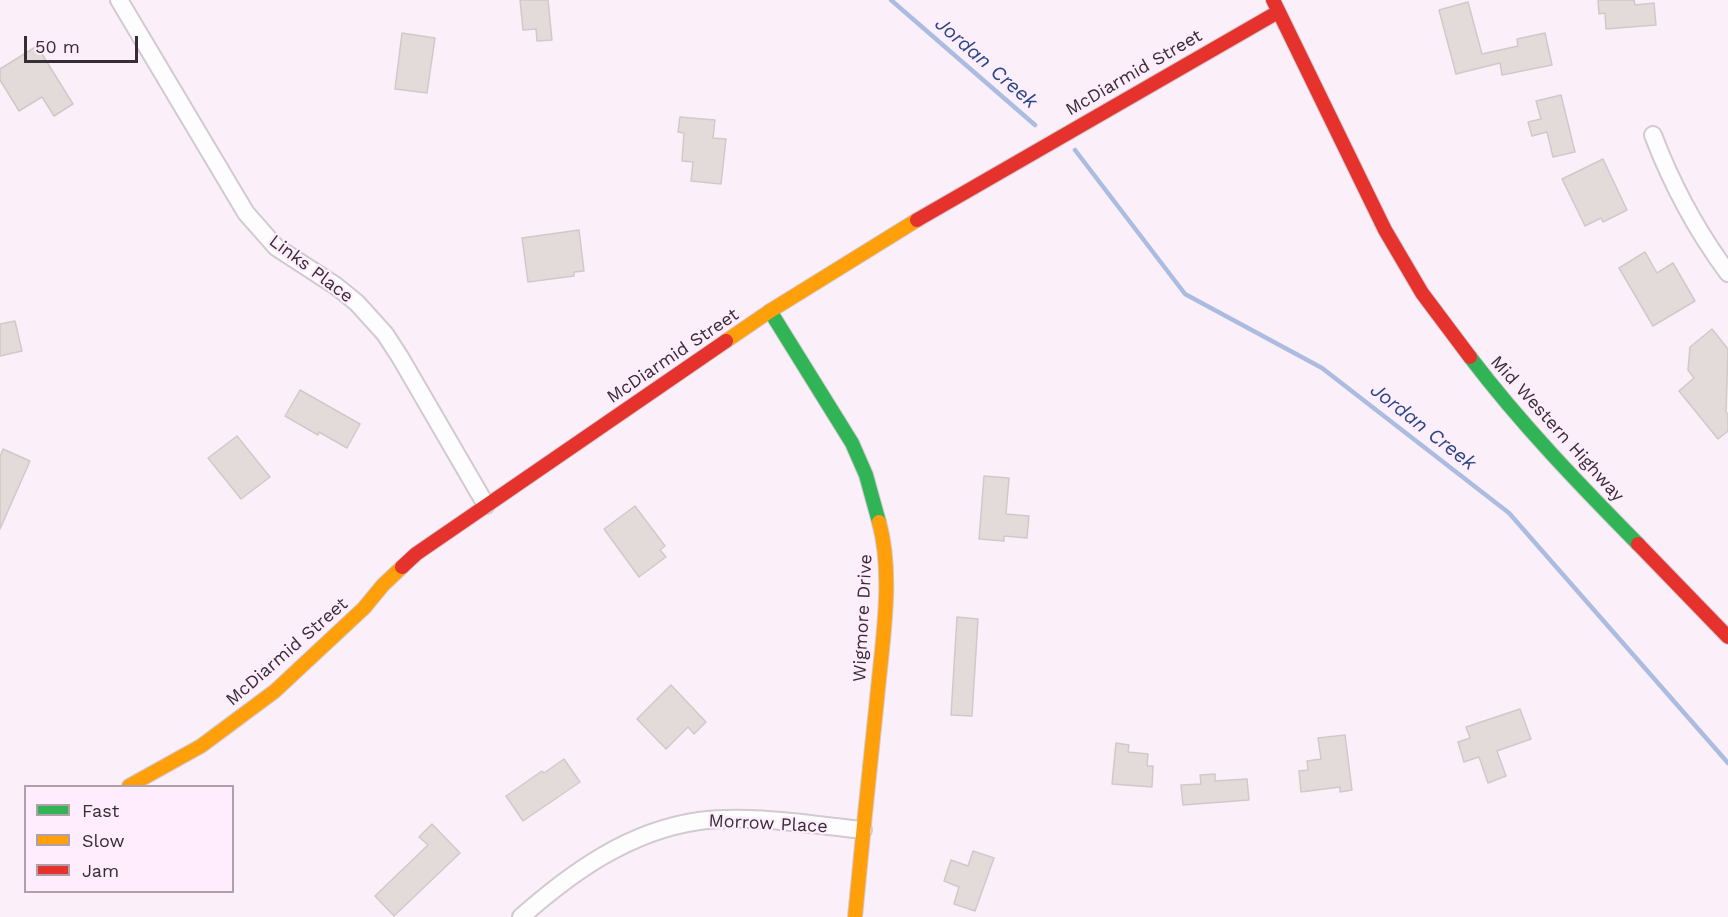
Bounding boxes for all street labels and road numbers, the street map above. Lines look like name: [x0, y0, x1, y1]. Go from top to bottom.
street label: McDiarmid Street: [1062, 25, 1206, 121]
street label: Links Place: [265, 230, 357, 308]
street label: McDiarmid Street: [603, 304, 743, 408]
street label: Mid Western Highway: [1486, 352, 1628, 506]
street label: Wigmore Drive: [849, 554, 877, 682]
street label: McDiarmid Street: [222, 593, 352, 711]
street label: Morrow Place: [708, 810, 828, 838]

